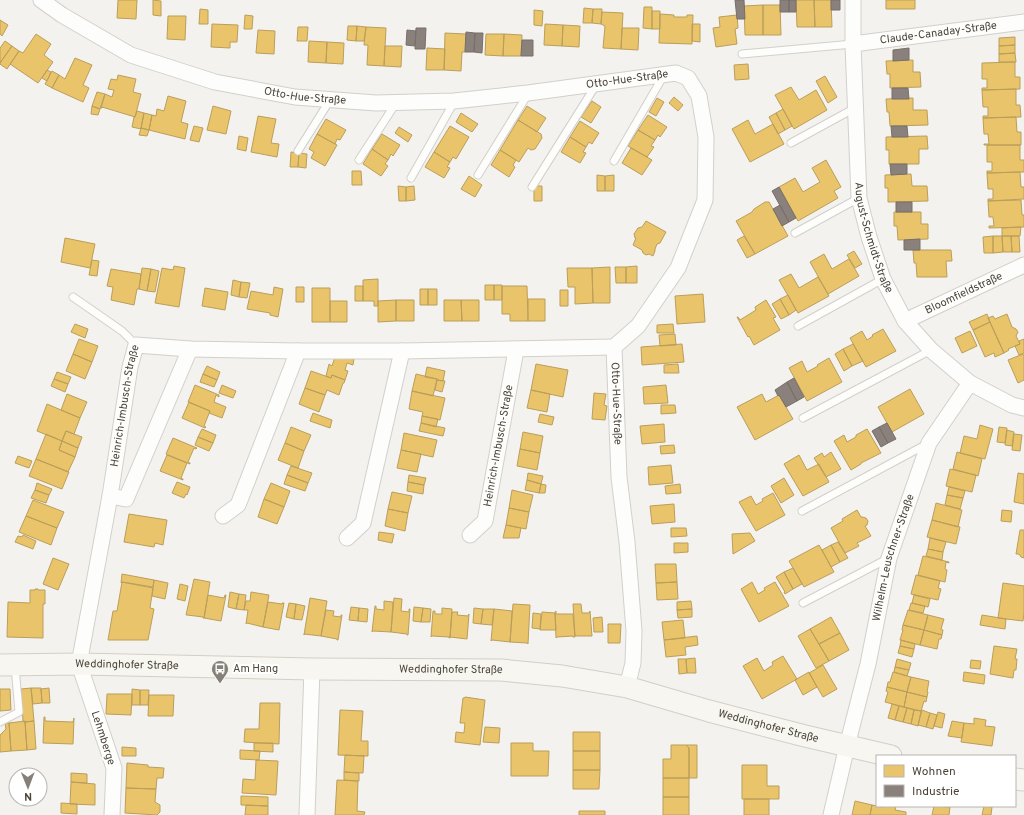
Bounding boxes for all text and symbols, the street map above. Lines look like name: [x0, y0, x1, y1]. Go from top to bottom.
street label: Claude-Canaday-Straße: [879, 19, 998, 47]
street label: Otto-Hue-Straße: [585, 67, 669, 92]
street label: Otto-Hue-Straße: [263, 84, 347, 108]
street label: August-Schmidt-Straße: [851, 182, 896, 296]
street label: Bloomfieldstraße: [923, 269, 1005, 318]
street label: Heinrich-Imbusch-Straße: [108, 343, 143, 468]
street label: Otto-Hue-Straße: [608, 362, 625, 445]
street label: Heinrich-Imbusch-Straße: [481, 384, 517, 508]
street label: Wilhelm-Leuschner-Straße: [870, 492, 918, 623]
street label: Weddinghofer Straße: [75, 657, 179, 673]
bus stop icon: Am Hang: [210, 659, 230, 684]
place label: Am Hang: [233, 662, 278, 676]
street label: Weddinghofer Straße: [399, 662, 503, 677]
street label: Weddinghofer Straße: [716, 707, 820, 746]
street label: Lehmberge: [88, 709, 118, 767]
legend: [876, 755, 1016, 807]
text: Wohnen: [912, 764, 956, 780]
north arrow: [8, 767, 48, 807]
text: Industrie: [912, 784, 960, 800]
text: N: [24, 789, 32, 803]

